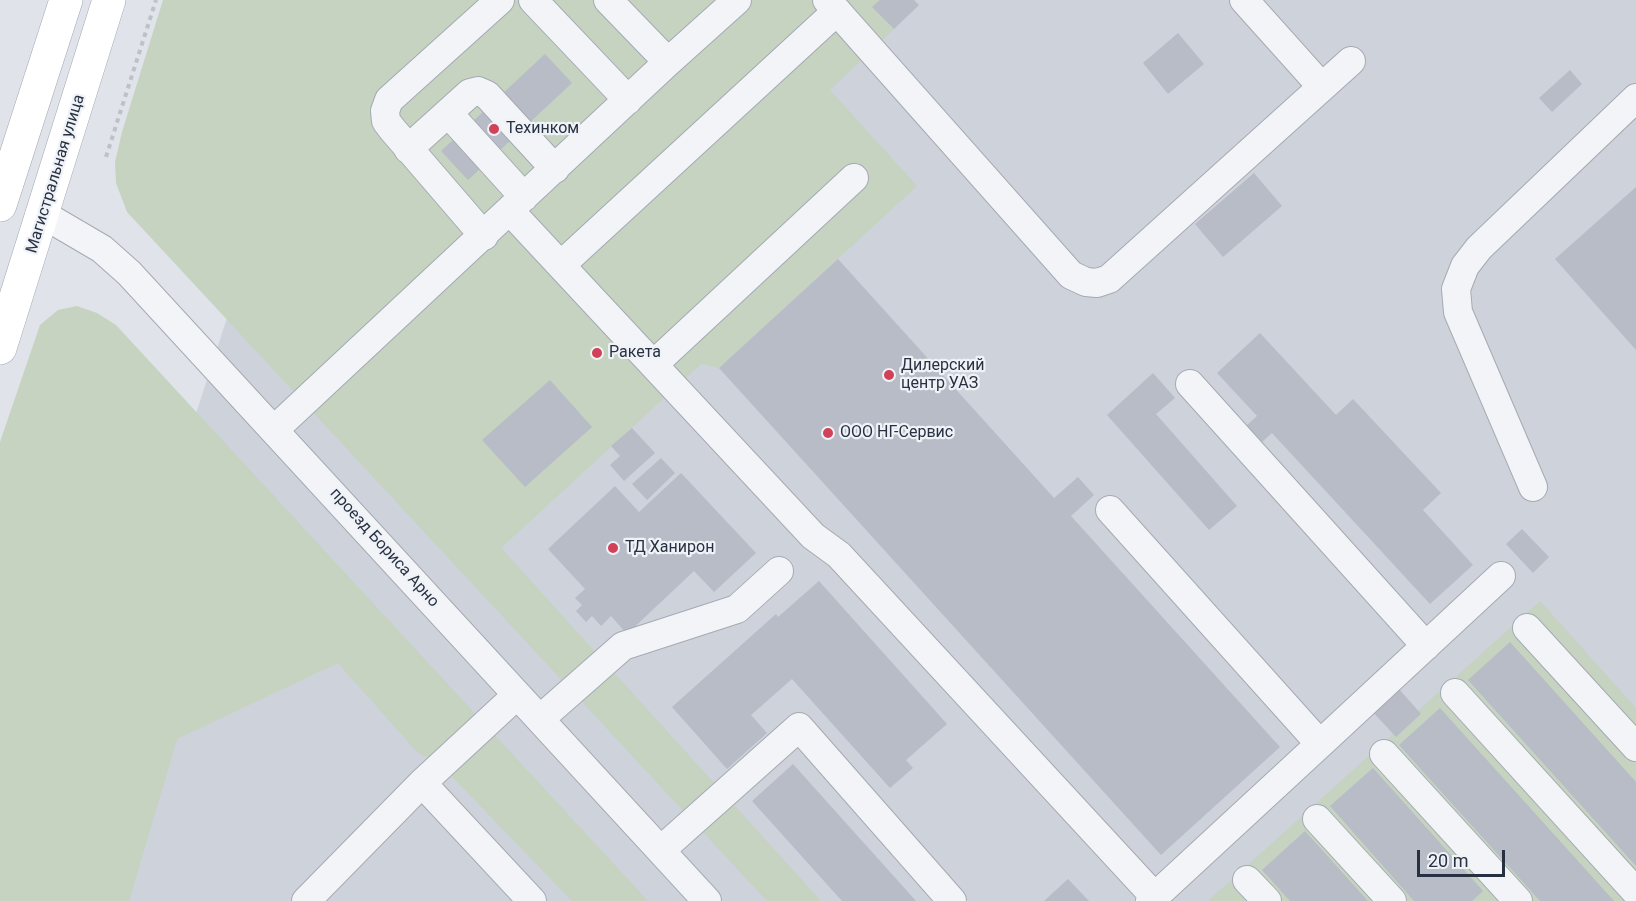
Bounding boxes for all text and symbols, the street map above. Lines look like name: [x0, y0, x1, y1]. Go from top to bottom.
street label: Магистральная улица: [23, 92, 89, 256]
place label: Техинком: [506, 119, 579, 139]
marker: Техинком: [487, 122, 501, 136]
place label: Ракета: [609, 343, 661, 363]
marker: Ракета: [590, 346, 604, 360]
place label: Дилерский центр УАЗ: [901, 356, 984, 394]
marker: Дилерский центр УАЗ: [882, 368, 896, 382]
place label: ООО НГ-Сервис: [840, 423, 953, 443]
marker: ООО НГ-Сервис: [821, 426, 835, 440]
street label: проезд Бориса Арно: [325, 484, 443, 612]
place label: ТД Ханирон: [625, 538, 714, 558]
marker: ТД Ханирон: [606, 541, 620, 555]
scale bar: [1420, 838, 1508, 876]
text: 20 m: [1428, 850, 1468, 871]

